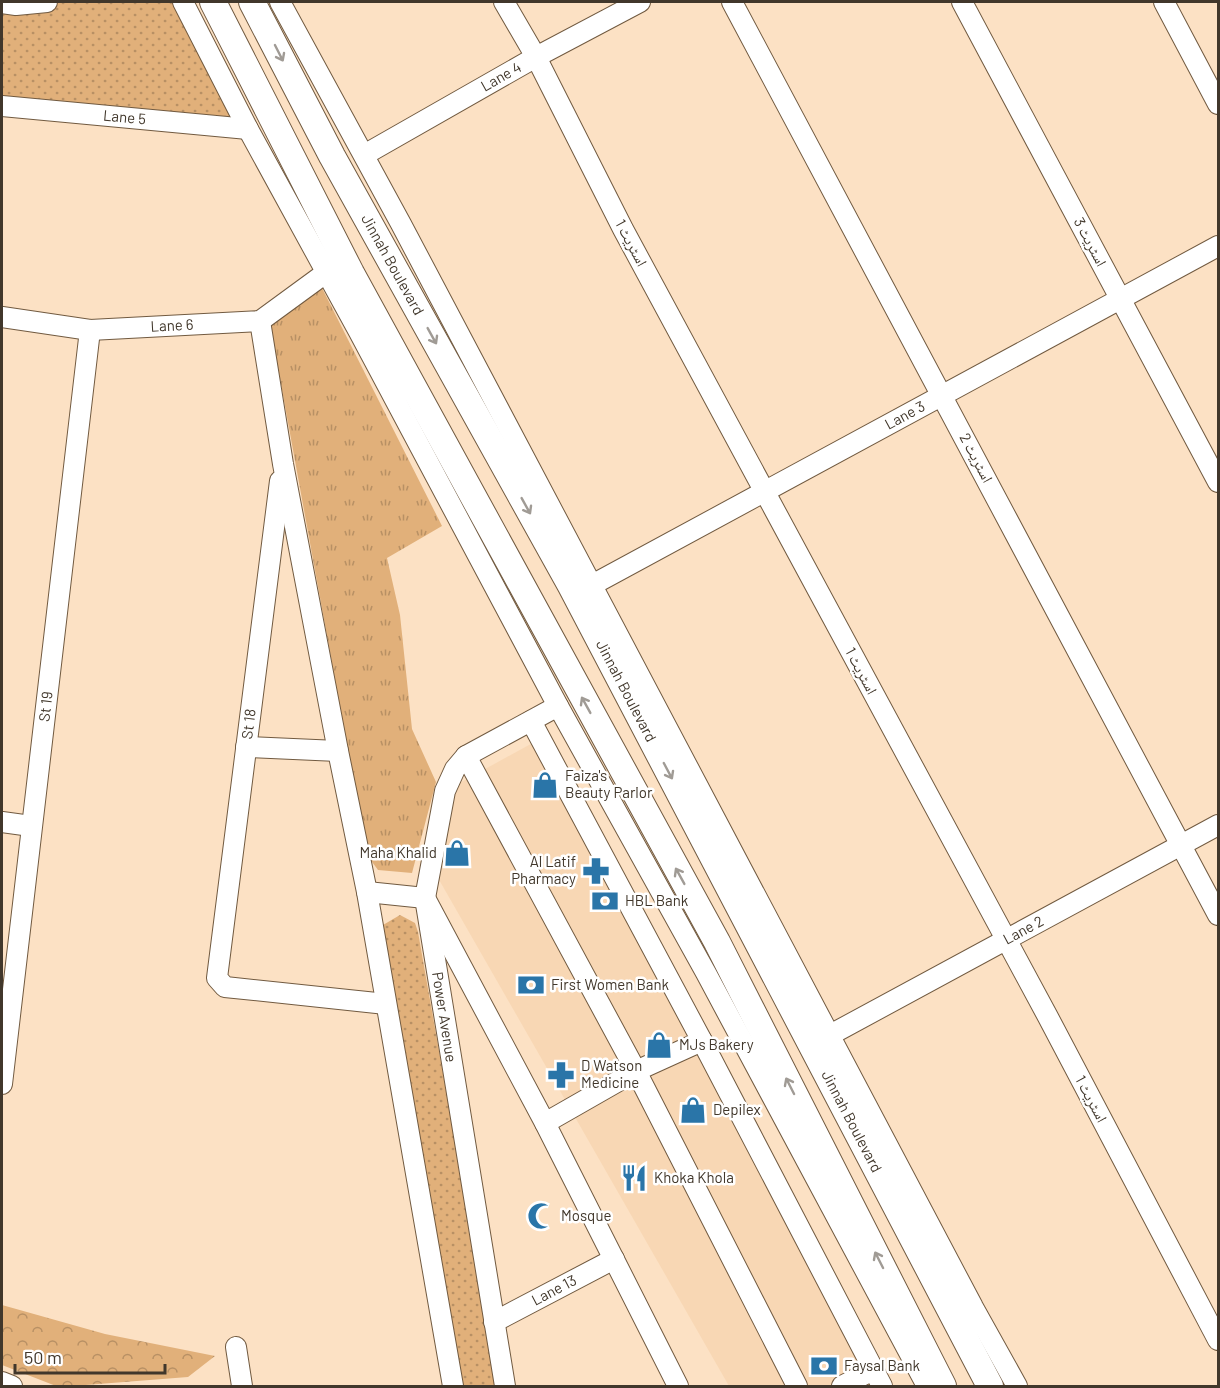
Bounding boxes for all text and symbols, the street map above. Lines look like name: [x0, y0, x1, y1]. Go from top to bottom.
one-way arrow: [274, 44, 285, 62]
street label: Lane 4: [477, 57, 524, 94]
street label: Lane 5: [102, 105, 147, 127]
street label: Jinnah Boulevard: [358, 211, 429, 318]
street label: اسٹریٹ 3: [1070, 214, 1111, 270]
street label: اسٹریٹ 1: [611, 216, 652, 270]
street label: Lane 6: [150, 315, 194, 335]
one-way arrow: [427, 326, 438, 344]
street label: Lane 3: [881, 396, 928, 433]
street label: اسٹریٹ 2: [956, 430, 997, 486]
one-way arrow: [520, 497, 532, 514]
street label: Jinnah Boulevard: [593, 636, 661, 745]
street label: اسٹریٹ 1: [841, 644, 882, 698]
street label: St 19: [34, 690, 56, 723]
one-way arrow: [580, 697, 592, 714]
street label: St 18: [237, 708, 259, 740]
one-way arrow: [662, 762, 674, 780]
place label: Faiza's Beauty Parlor: [565, 766, 653, 801]
shop icon: Faiza's Beauty Parlor: [530, 770, 560, 800]
shop icon: Maha Khalid: [442, 838, 472, 868]
place label: Maha Khalid: [359, 843, 437, 861]
place label: Al Latif Pharmacy: [511, 852, 576, 887]
pharmacy icon: Al Latif Pharmacy: [581, 856, 611, 886]
one-way arrow: [674, 868, 686, 885]
bank icon: HBL Bank: [590, 886, 620, 916]
place label: HBL Bank: [625, 891, 689, 909]
street label: Lane 2: [1000, 911, 1046, 948]
street label: Power Avenue: [429, 970, 461, 1063]
bank icon: First Women Bank: [516, 970, 546, 1000]
place label: First Women Bank: [551, 975, 669, 993]
shop icon: MJs Bakery: [644, 1030, 674, 1060]
place label: MJs Bakery: [679, 1035, 754, 1053]
place label: D Watson Medicine: [581, 1056, 642, 1091]
pharmacy icon: D Watson Medicine: [546, 1060, 576, 1090]
street label: Jinnah Boulevard: [818, 1067, 886, 1175]
street label: اسٹریٹ 1: [1071, 1072, 1112, 1126]
one-way arrow: [784, 1077, 795, 1095]
shop icon: Depilex: [678, 1095, 708, 1125]
place label: Depilex: [713, 1100, 761, 1118]
restaurant icon: Khoka Khola: [619, 1163, 649, 1193]
place label: Khoka Khola: [654, 1168, 734, 1186]
mosque icon: Mosque: [526, 1201, 556, 1231]
place label: Mosque: [561, 1206, 611, 1224]
one-way arrow: [872, 1251, 884, 1269]
street label: Lane 13: [528, 1270, 579, 1309]
scale bar: [15, 1337, 165, 1375]
text: 50 m: [24, 1346, 62, 1368]
bank icon: Faysal Bank: [809, 1351, 839, 1381]
place label: Faysal Bank: [844, 1356, 920, 1374]

